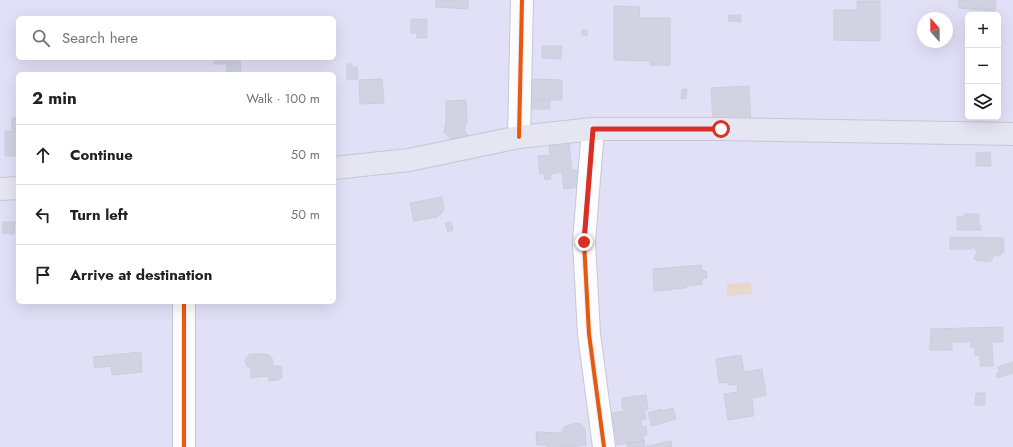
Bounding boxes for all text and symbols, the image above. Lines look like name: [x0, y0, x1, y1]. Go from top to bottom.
north arrow: [917, 12, 953, 48]
map controls: [965, 12, 1001, 120]
button: +: [965, 12, 1001, 48]
search box: [16, 16, 336, 60]
icon: search: [30, 27, 52, 49]
text: Search here: [62, 27, 138, 49]
button: −: [965, 48, 1001, 84]
button: layers: [965, 84, 1001, 120]
text: 2 min: [32, 86, 77, 110]
text: Walk · 100 m: [246, 89, 320, 108]
route start: [712, 120, 730, 138]
icon: ahead: [32, 144, 54, 166]
text: Continue: [70, 144, 133, 166]
text: 50 m: [291, 145, 320, 164]
icon: left: [32, 204, 54, 226]
text: Turn left: [70, 204, 128, 226]
text: 50 m: [291, 205, 320, 224]
route end: [575, 233, 593, 251]
icon: arrive: [32, 264, 54, 286]
text: Arrive at destination: [70, 264, 212, 286]

